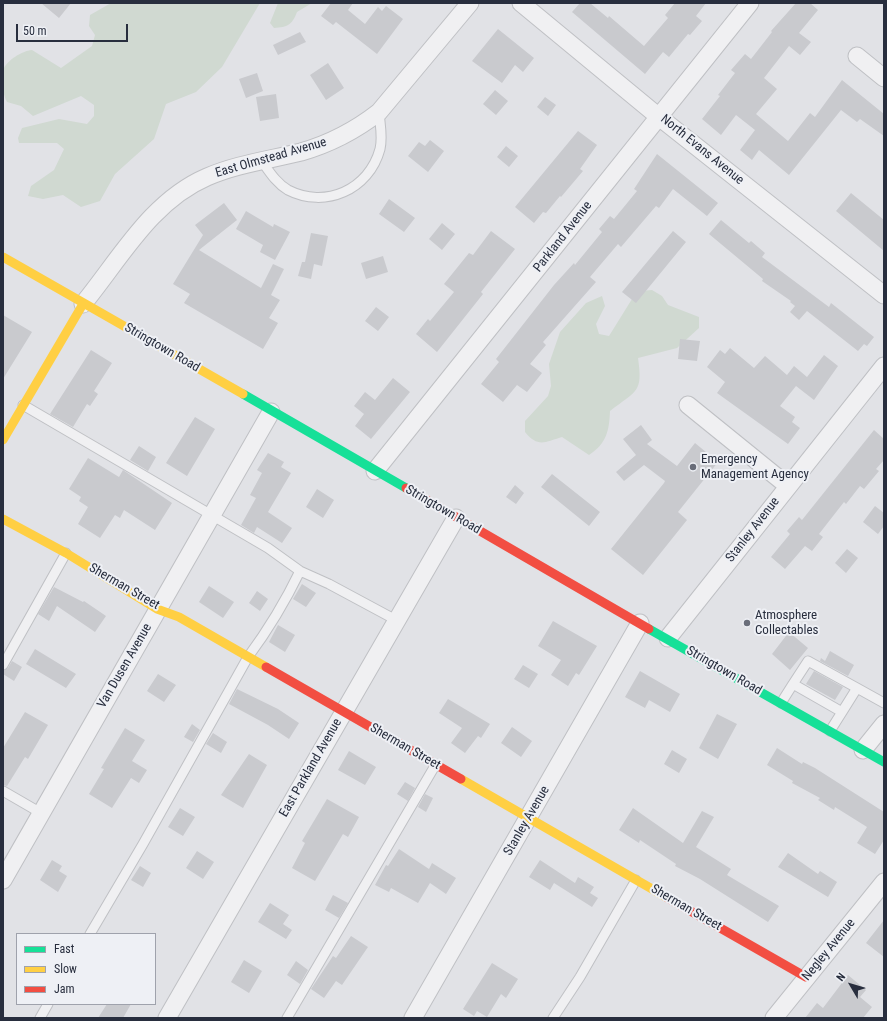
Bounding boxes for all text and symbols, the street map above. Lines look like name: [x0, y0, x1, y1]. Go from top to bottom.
scale bar: [18, 16, 130, 42]
text: 50 m: [23, 24, 47, 38]
street label: North Evans Avenue: [657, 112, 747, 188]
street label: East Olmstead Avenue: [214, 135, 328, 181]
street label: Parkland Avenue: [531, 198, 595, 276]
street label: Stringtown Road: [122, 320, 202, 376]
place label: Emergency Management Agency: [701, 452, 809, 483]
marker: Emergency Management Agency: [688, 462, 698, 472]
street label: Stringtown Road: [403, 482, 483, 538]
street label: Stanley Avenue: [723, 494, 783, 566]
street label: Sherman Street: [86, 561, 162, 613]
place label: Atmosphere Collectables: [755, 608, 818, 639]
marker: Atmosphere Collectables: [742, 618, 752, 628]
street label: Van Dusen Avenue: [95, 621, 155, 711]
street label: Stringtown Road: [684, 643, 764, 699]
street label: East Parkland Avenue: [276, 716, 346, 820]
street label: Sherman Street: [367, 721, 443, 773]
street label: Stanley Avenue: [501, 783, 553, 859]
street label: Sherman Street: [648, 882, 724, 934]
street label: Negley Avenue: [799, 916, 859, 984]
legend: [16, 933, 156, 1005]
text: Fast: [54, 942, 74, 956]
text: Slow: [54, 962, 77, 976]
north arrow: [831, 965, 871, 1005]
text: Jam: [54, 982, 75, 996]

